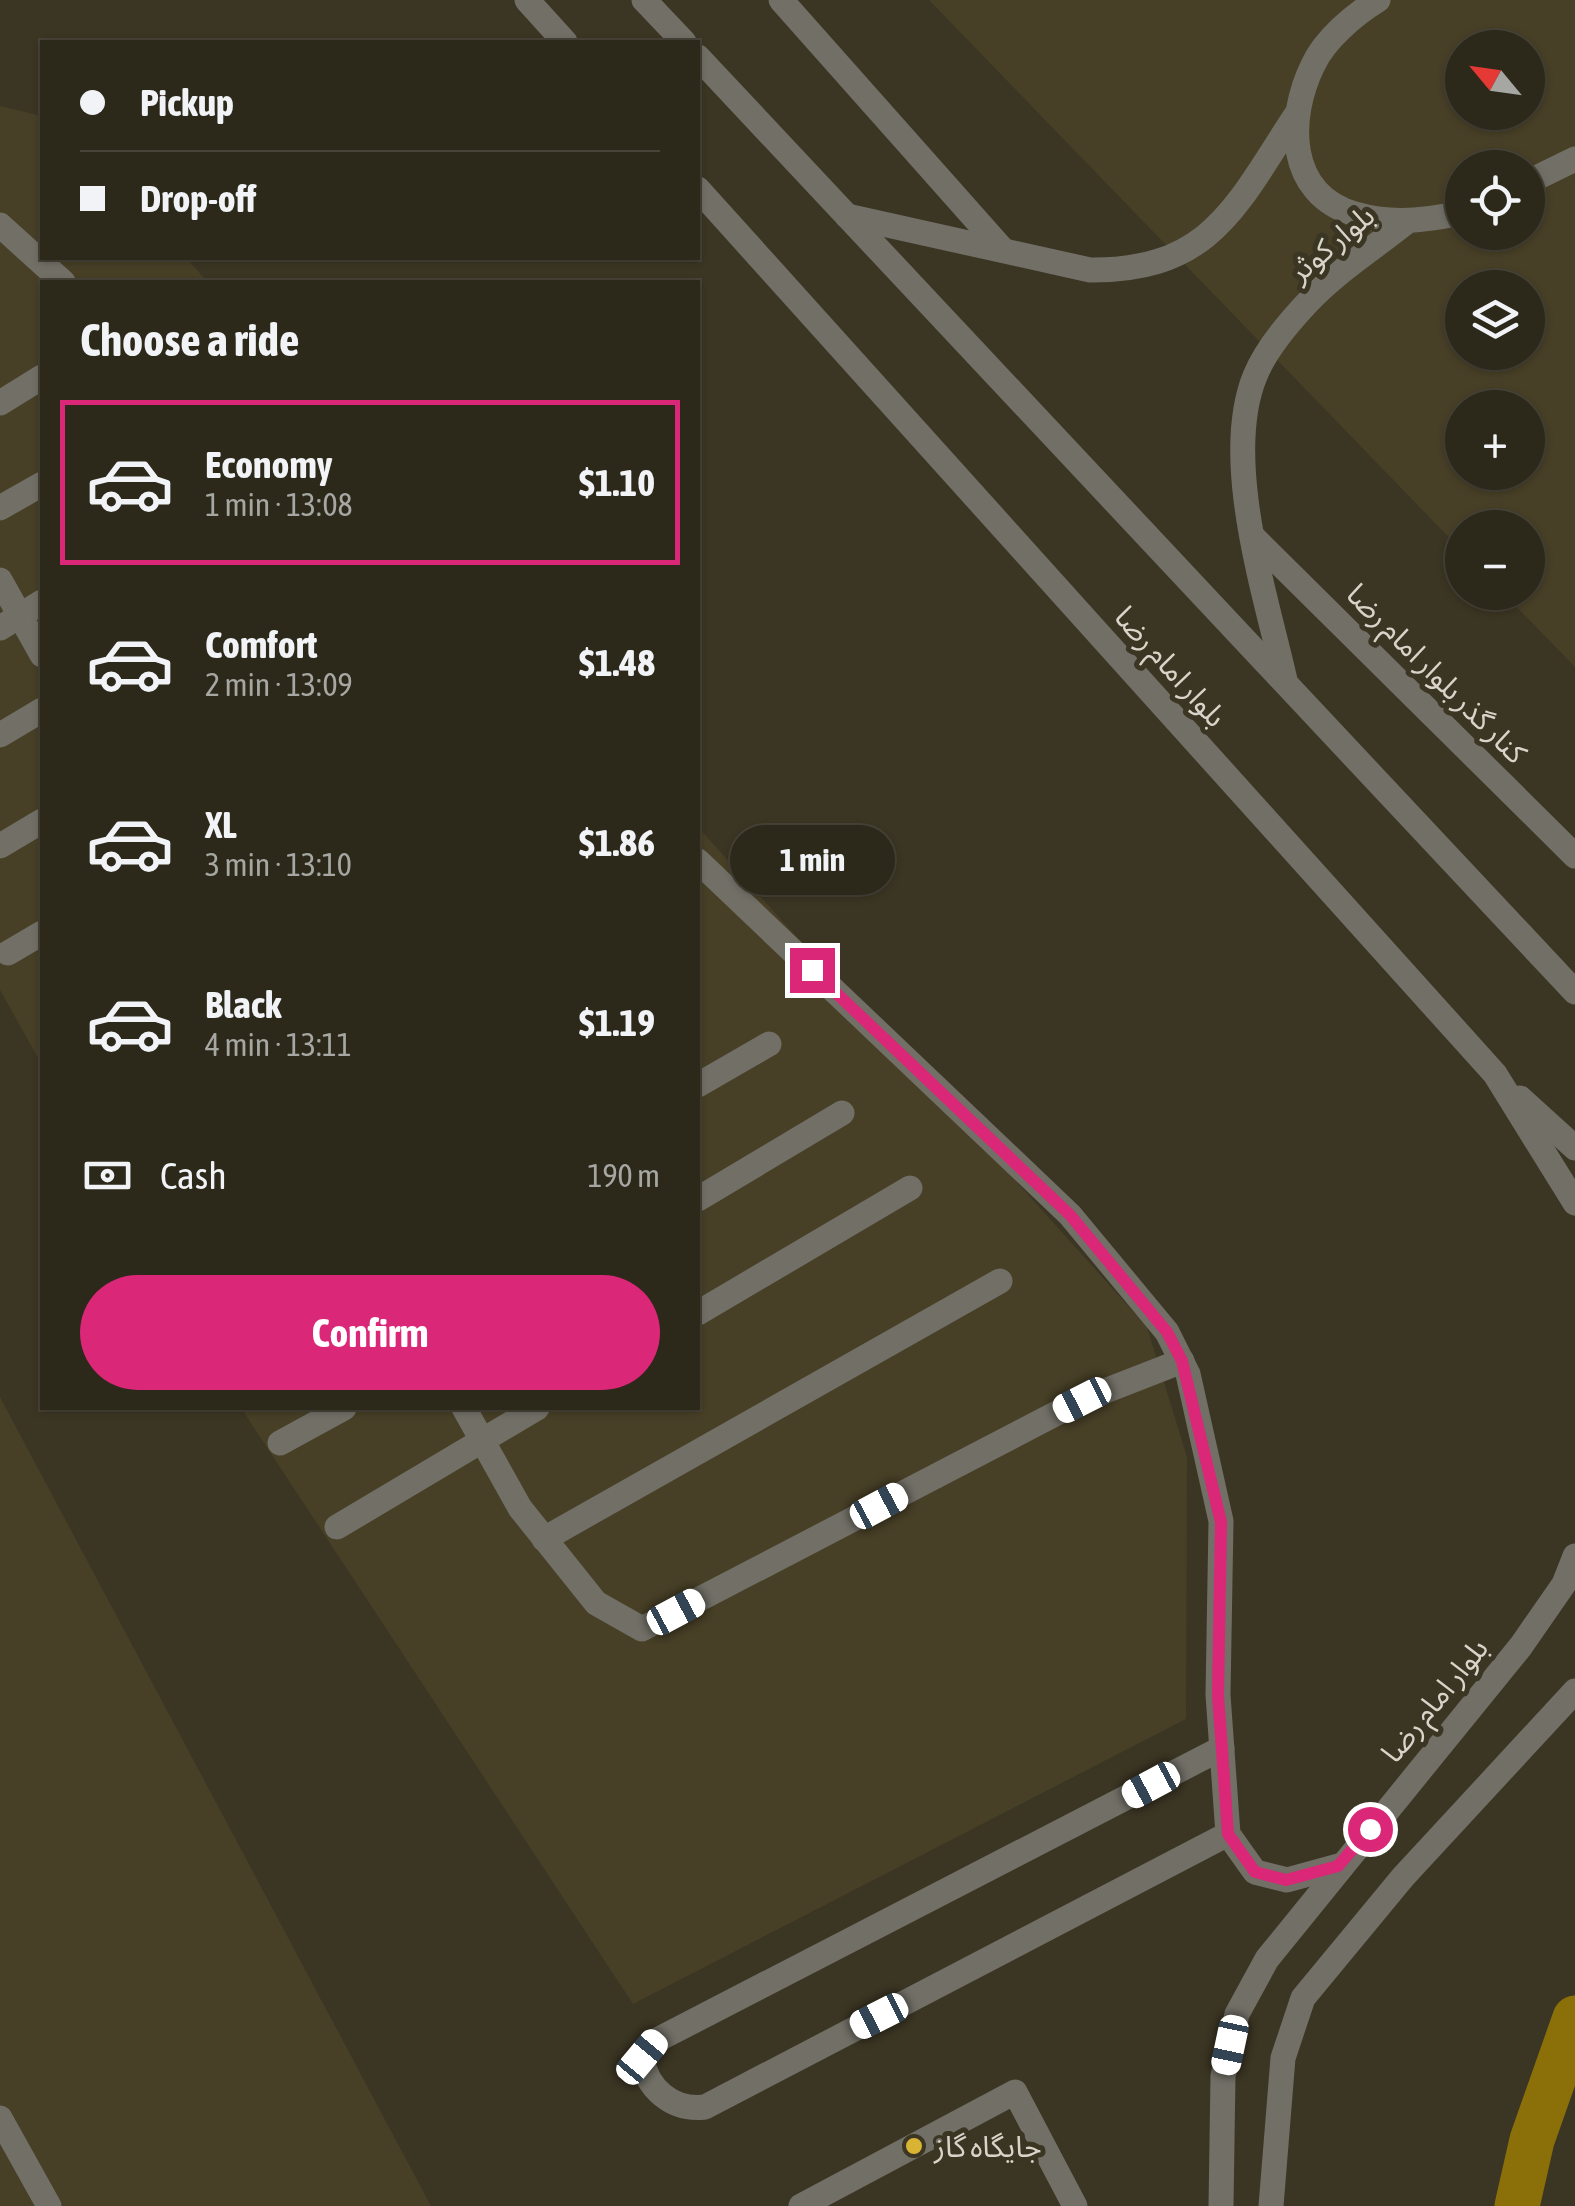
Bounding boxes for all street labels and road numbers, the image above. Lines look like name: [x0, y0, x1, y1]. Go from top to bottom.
street label: بلوار کوثر: [1281, 198, 1381, 290]
street label: کنار گذر بلوار امام رضا: [1336, 576, 1534, 774]
street label: بلوار امام رضا: [1104, 599, 1234, 737]
street label: بلوار امام رضا: [1374, 1631, 1499, 1773]

